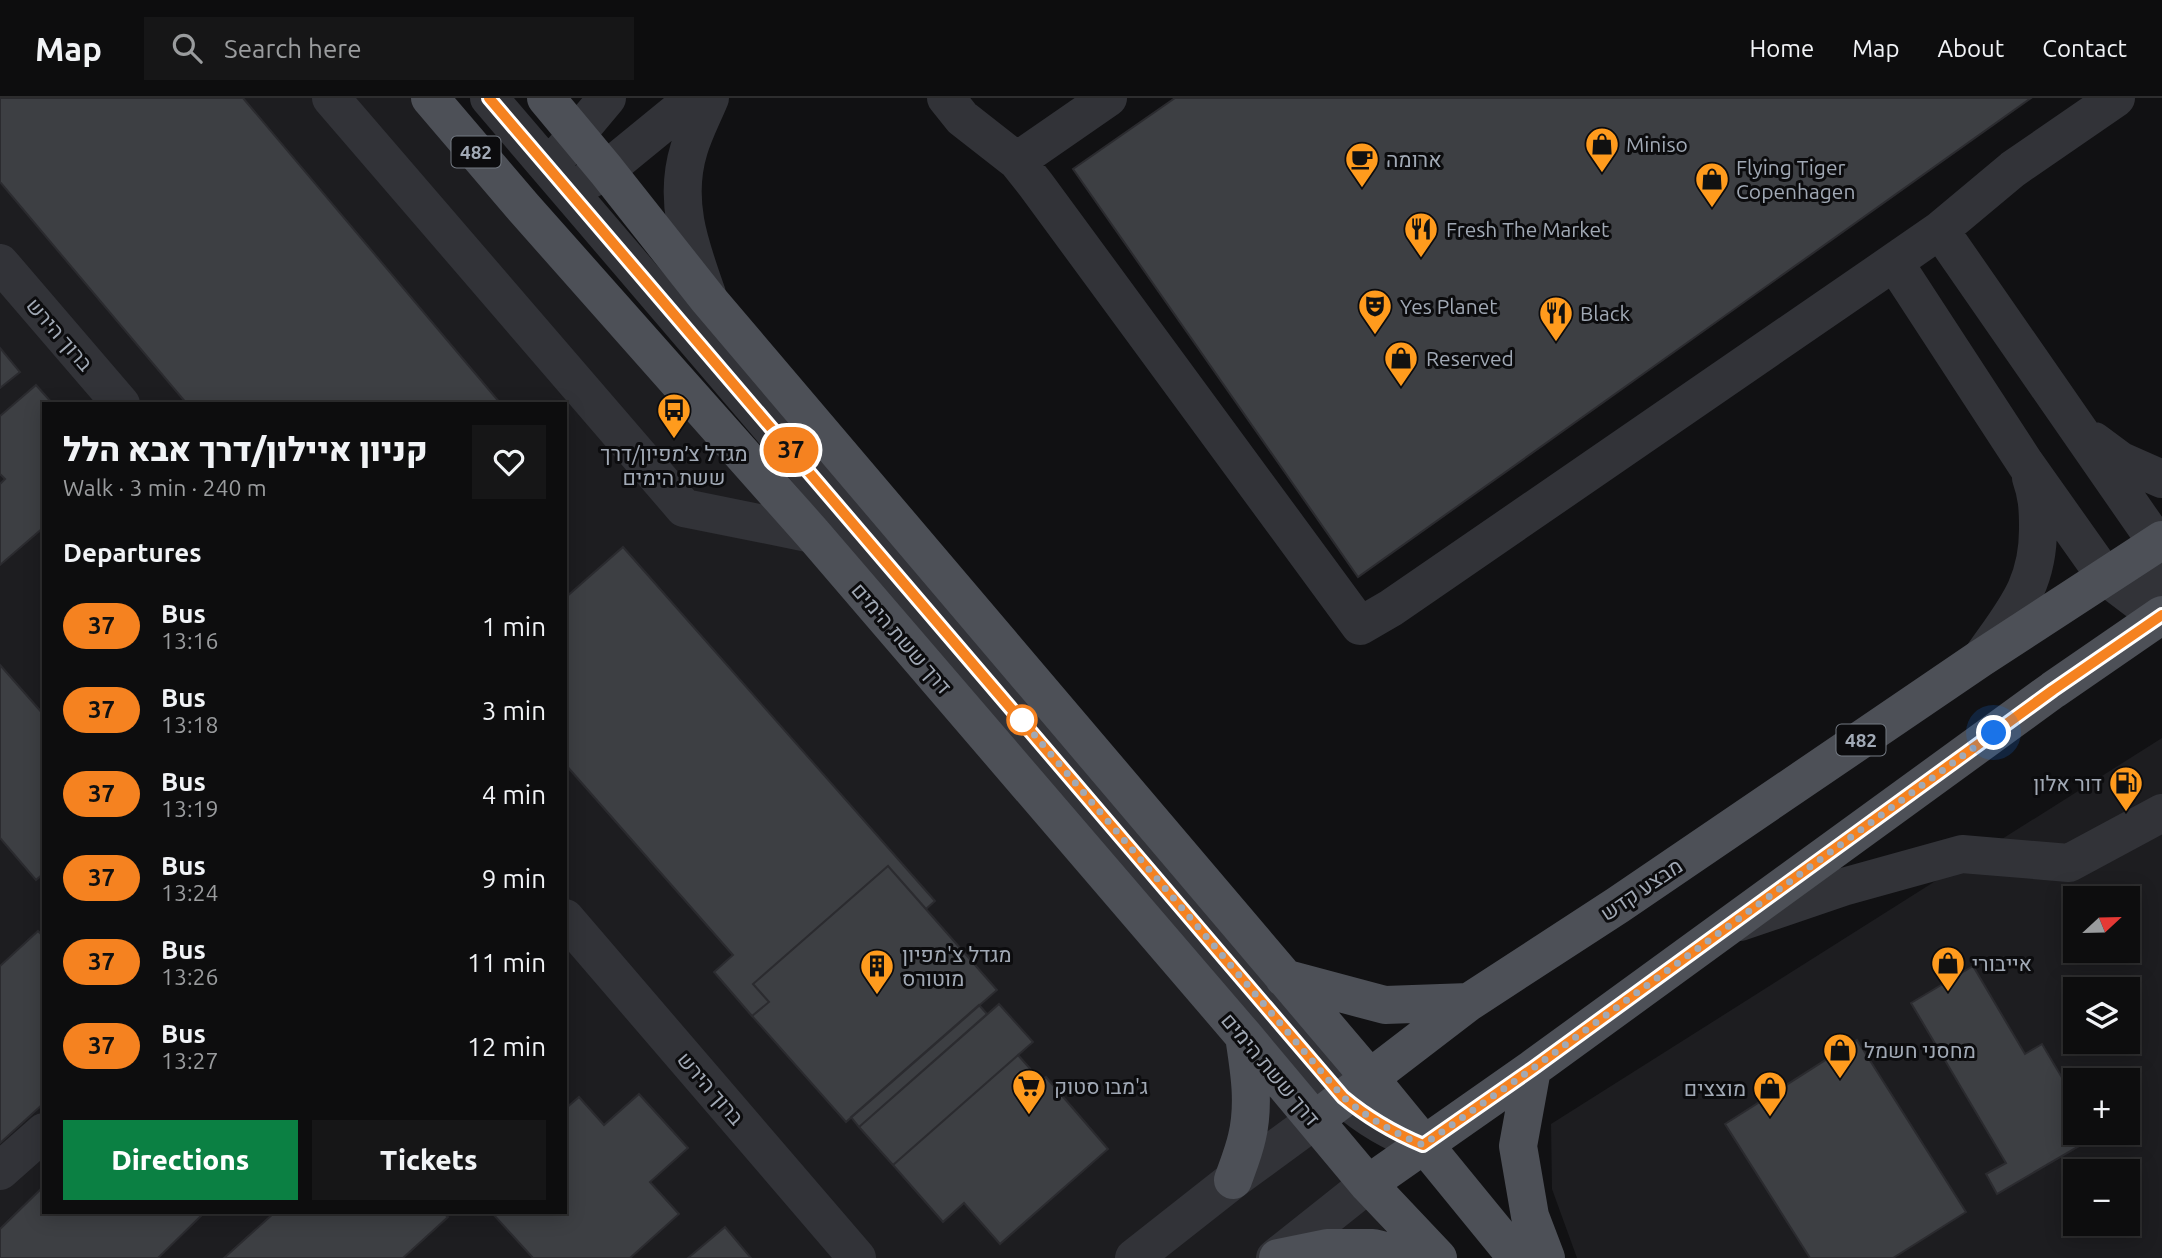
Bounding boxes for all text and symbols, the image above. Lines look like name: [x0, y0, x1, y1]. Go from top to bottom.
search box: [144, 17, 634, 80]
icon: search: [168, 29, 206, 67]
text: Map: [35, 30, 102, 67]
text: Search here: [224, 34, 362, 63]
text: Home: [1749, 35, 1814, 62]
text: Map: [1852, 35, 1899, 62]
text: About: [1937, 35, 2004, 62]
text: Contact: [2042, 35, 2127, 62]
shop icon: Miniso: [1583, 125, 1621, 174]
place label: Miniso: [1626, 132, 1688, 156]
road number: 482: [452, 136, 500, 168]
cafe icon: ארומה: [1343, 140, 1381, 189]
place label: ארומה: [1386, 147, 1442, 171]
place label: Flying Tiger Copenhagen: [1736, 155, 1855, 203]
shop icon: Flying Tiger Copenhagen: [1693, 160, 1731, 209]
restaurant icon: Fresh The Market: [1402, 210, 1440, 259]
place label: Fresh The Market: [1446, 217, 1609, 241]
theatre icon: Yes Planet: [1356, 287, 1394, 336]
street label: ברוך הירש: [22, 293, 98, 375]
place label: Yes Planet: [1400, 294, 1497, 318]
restaurant icon: Black: [1537, 294, 1575, 343]
place label: Black: [1580, 301, 1630, 325]
shop icon: Reserved: [1382, 339, 1420, 388]
place label: Reserved: [1426, 346, 1514, 370]
bus stop icon: מגדל צ׳מפיון/דרך ששת הימים: [655, 391, 693, 440]
button: heart: [472, 425, 546, 499]
line badge: 37: [760, 427, 822, 473]
text: קניון איילון/דרך אבא הלל: [63, 430, 428, 467]
text: 37: [777, 436, 805, 463]
place label: מגדל צ׳מפיון/דרך ששת הימים: [600, 441, 748, 489]
text: Walk · 3 min · 240 m: [63, 475, 267, 500]
text: Departures: [63, 538, 201, 567]
street label: דרך ששת הימים: [847, 578, 957, 699]
text: Bus: [161, 599, 206, 628]
text: 37: [88, 612, 115, 639]
text: 1 min: [482, 612, 546, 641]
text: 13:16: [161, 628, 219, 653]
text: Bus: [161, 683, 206, 712]
text: 37: [88, 696, 115, 723]
text: 3 min: [482, 696, 546, 725]
unlabelled marker: [1007, 705, 1037, 735]
text: 13:18: [161, 712, 219, 737]
your location: [1976, 715, 2011, 750]
road number: 482: [1836, 724, 1885, 755]
fuel station icon: דור אלון: [2107, 764, 2145, 813]
text: Bus: [161, 767, 206, 796]
place label: דור אלון: [2033, 771, 2102, 795]
text: 37: [88, 780, 115, 807]
text: 4 min: [482, 780, 546, 809]
text: 13:19: [161, 796, 219, 821]
text: Bus: [161, 851, 206, 880]
street label: מבצע קדש: [1596, 853, 1686, 925]
text: 37: [88, 864, 115, 891]
text: 9 min: [482, 864, 546, 893]
text: 13:24: [161, 880, 219, 905]
north arrow: [2063, 886, 2140, 962]
map controls: [2063, 886, 2140, 1236]
text: Bus: [161, 935, 206, 964]
place label: מגדל צ'מפיון מוטורס: [902, 942, 1012, 990]
shop icon: אייבורי: [1929, 944, 1967, 993]
building icon: מגדל צ'מפיון מוטורס: [858, 947, 896, 996]
text: 37: [88, 948, 115, 975]
text: 11 min: [467, 948, 546, 977]
place label: אייבורי: [1972, 951, 2032, 975]
text: 13:26: [161, 964, 219, 989]
button: layers: [2063, 977, 2140, 1054]
street label: דרך ששת הימים: [1217, 1008, 1325, 1130]
text: Bus: [161, 1019, 206, 1048]
shop icon: מחסני חשמל: [1821, 1031, 1859, 1080]
text: 37: [88, 1032, 115, 1059]
text: 12 min: [467, 1032, 546, 1061]
place label: מחסני חשמל: [1864, 1038, 1976, 1062]
street label: ברוך הירש: [673, 1047, 749, 1129]
text: 13:27: [161, 1048, 219, 1073]
supermarket icon: ג'מבו סטוק: [1010, 1067, 1048, 1116]
button: +: [2063, 1068, 2140, 1145]
shop icon: מוצצים: [1751, 1069, 1789, 1118]
place label: ג'מבו סטוק: [1054, 1074, 1148, 1098]
place label: מוצצים: [1684, 1076, 1746, 1100]
button: Directions: [63, 1120, 298, 1200]
button: Tickets: [312, 1120, 546, 1200]
button: −: [2063, 1159, 2140, 1236]

